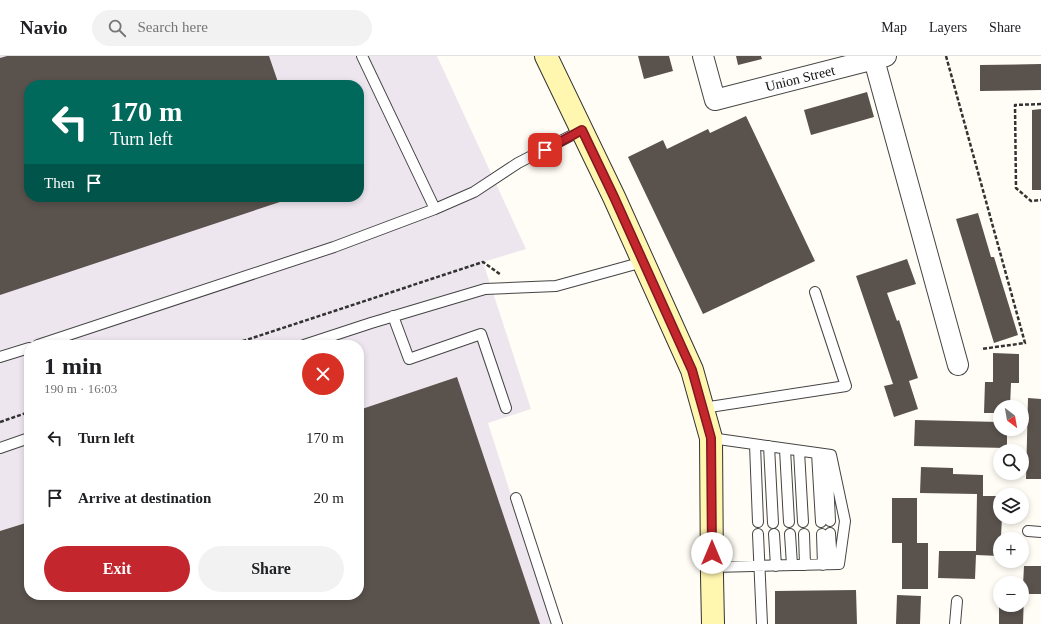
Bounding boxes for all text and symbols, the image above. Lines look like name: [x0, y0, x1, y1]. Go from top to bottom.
search box: [92, 10, 372, 46]
text: Navio: [20, 17, 68, 38]
icon: search: [106, 17, 128, 39]
text: Search here: [138, 19, 208, 35]
text: Map: [881, 20, 907, 35]
text: Layers: [929, 20, 967, 35]
text: Share: [989, 20, 1021, 35]
street label: Union Street: [764, 63, 837, 94]
icon: left: [44, 96, 96, 148]
text: 170 m: [110, 96, 182, 127]
text: Turn left: [110, 129, 173, 149]
pin: [528, 133, 562, 167]
icon: arrive: [534, 139, 556, 161]
icon: arrive: [83, 172, 105, 194]
text: Then: [44, 175, 75, 191]
text: 1 min: [44, 353, 102, 379]
button: close: [302, 353, 344, 395]
text: 190 m · 16:03: [44, 381, 117, 396]
north arrow: [993, 400, 1029, 436]
map controls: [993, 400, 1029, 612]
icon: left: [44, 427, 66, 449]
text: Turn left: [78, 430, 135, 446]
text: 170 m: [306, 430, 344, 446]
button: search: [993, 444, 1029, 480]
icon: arrive: [44, 487, 66, 509]
button: layers: [993, 488, 1029, 524]
text: Arrive at destination: [78, 490, 211, 506]
text: 20 m: [314, 490, 344, 506]
position arrow: [691, 532, 733, 574]
button: +: [993, 532, 1029, 568]
button: Exit: [44, 546, 190, 592]
button: Share: [198, 546, 344, 592]
button: −: [993, 576, 1029, 612]

